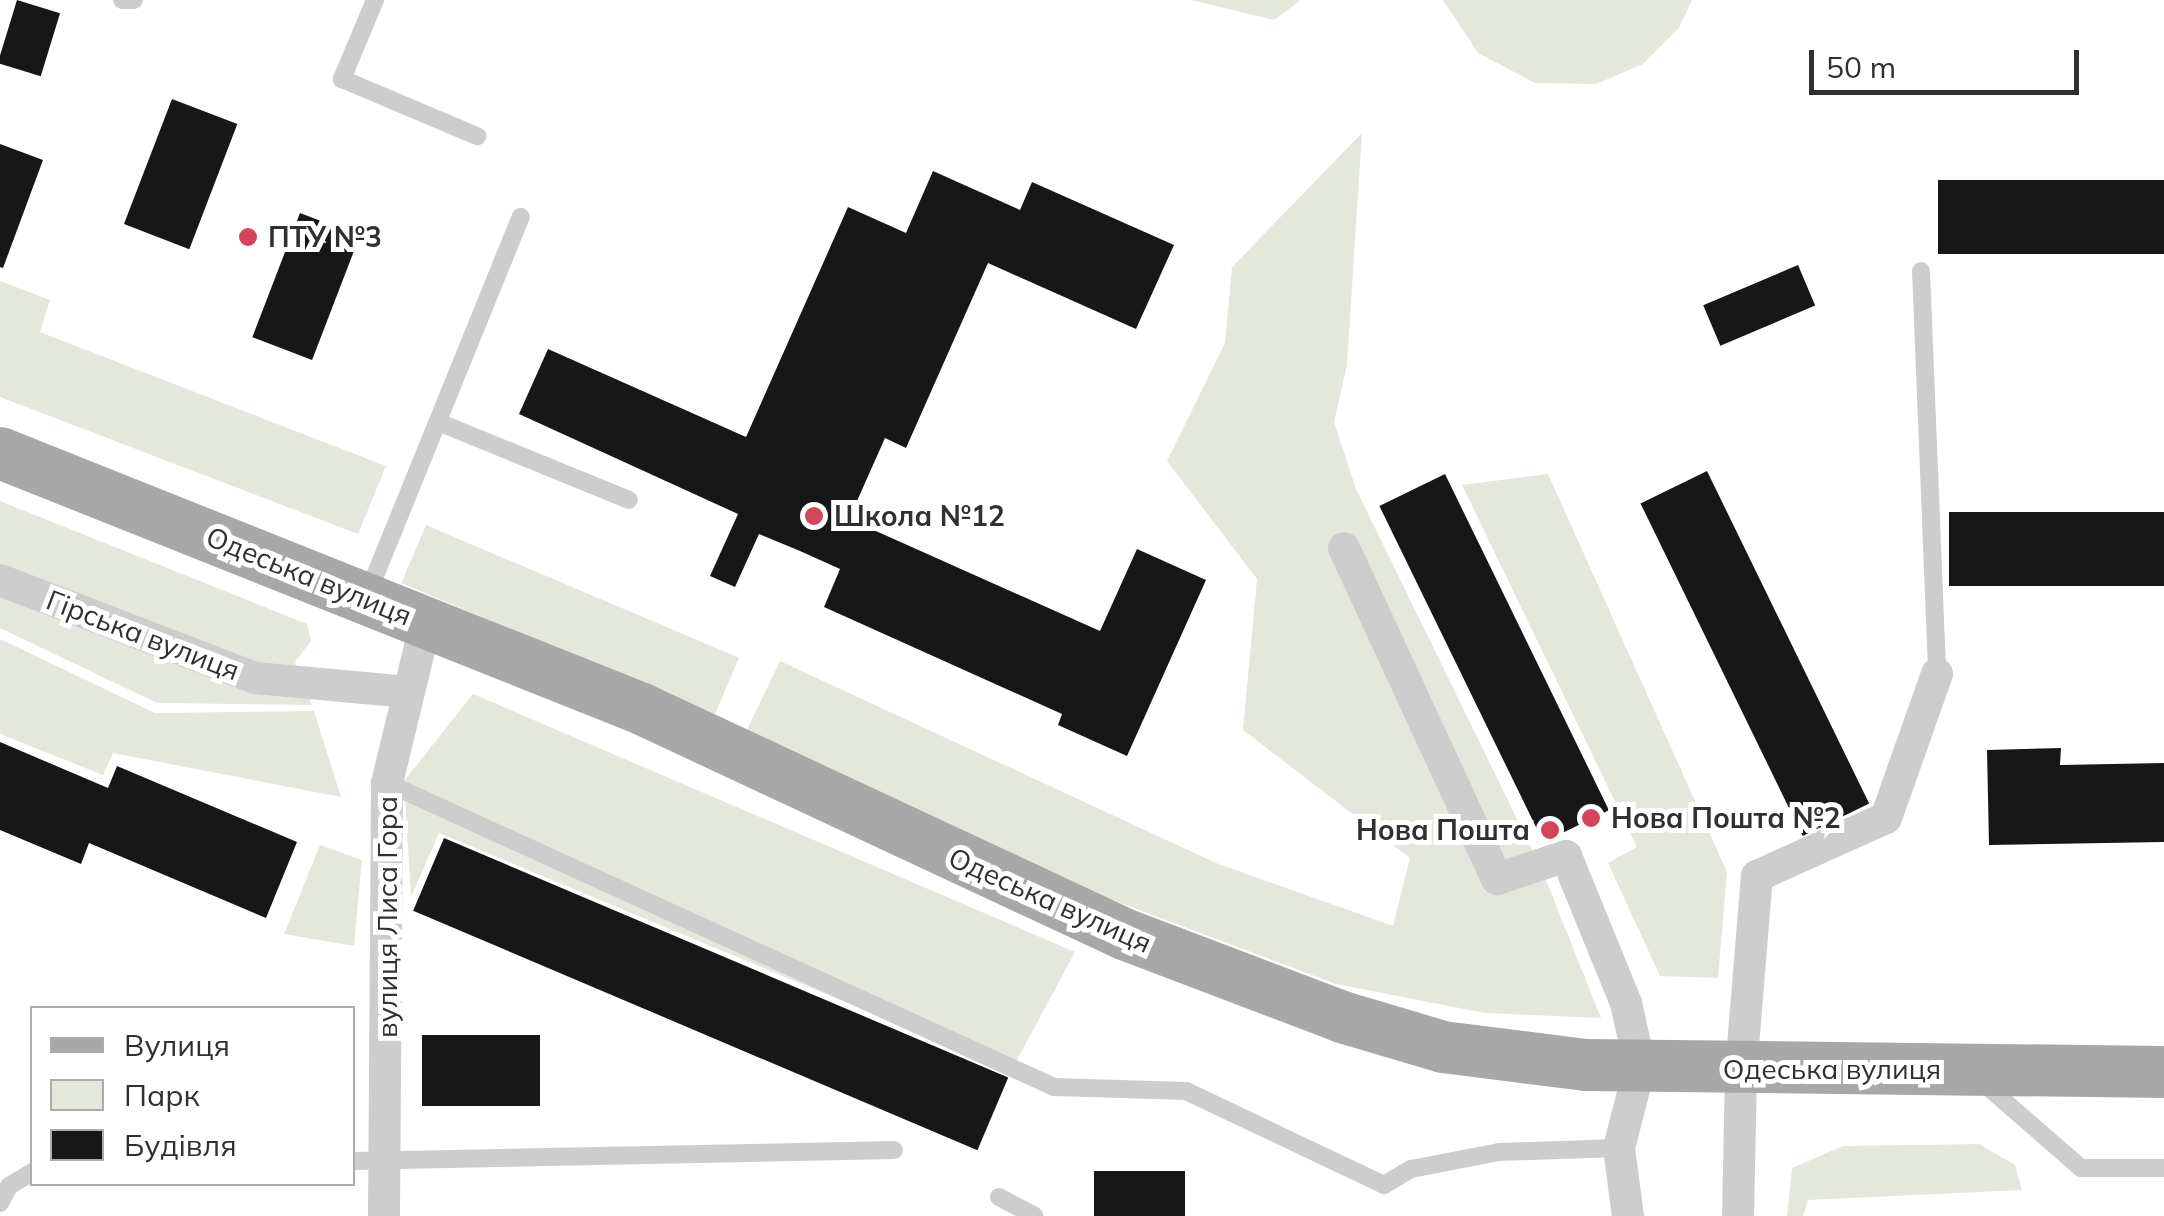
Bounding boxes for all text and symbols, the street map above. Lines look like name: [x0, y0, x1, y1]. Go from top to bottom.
scale bar: [1814, 30, 2084, 92]
text: 50 m: [1826, 48, 1896, 86]
place label: ПТУ №3: [268, 220, 382, 254]
marker: ПТУ №3: [237, 226, 259, 248]
place label: Школа №12: [834, 499, 1005, 533]
marker: Школа №12: [803, 505, 825, 527]
street label: Одеська вулиця: [201, 520, 417, 632]
street label: Гірська вулиця: [42, 583, 244, 687]
street label: вулиця Лиса Гора: [370, 796, 404, 1038]
place label: Нова Пошта №2: [1611, 801, 1841, 835]
marker: Нова Пошта №2: [1580, 807, 1602, 829]
place label: Нова Пошта: [1356, 813, 1530, 847]
marker: Нова Пошта: [1539, 819, 1561, 841]
street label: Одеська вулиця: [943, 840, 1157, 960]
legend: [30, 1006, 355, 1186]
text: Вулиця: [124, 1026, 230, 1064]
street label: Одеська вулиця: [1723, 1052, 1941, 1086]
text: Парк: [124, 1076, 200, 1114]
text: Будівля: [124, 1126, 237, 1164]

